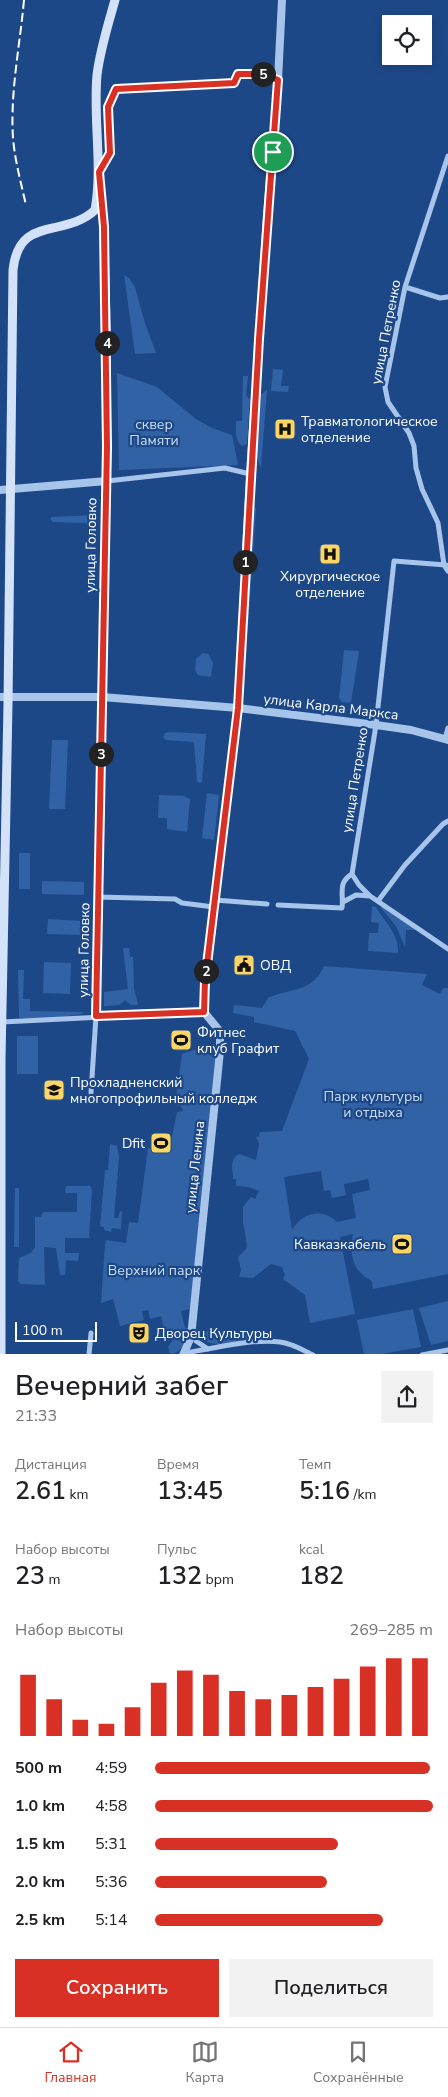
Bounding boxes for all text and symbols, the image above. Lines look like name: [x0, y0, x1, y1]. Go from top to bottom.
map controls: [382, 15, 432, 65]
button: locate: [382, 15, 432, 65]
pin: 5: [250, 62, 276, 86]
text: 5: [259, 65, 268, 84]
pin: [252, 131, 294, 173]
icon: arrive: [259, 138, 287, 166]
street label: улица Петренко: [367, 278, 405, 386]
pin: 4: [94, 330, 120, 356]
text: 4: [103, 334, 112, 353]
place label: Травматологическое отделение: [301, 412, 438, 447]
park label: сквер Памяти: [129, 415, 179, 450]
hospital icon: Травматологическое отделение: [273, 417, 297, 441]
street label: улица Головко: [81, 497, 101, 593]
hospital icon: Хирургическое отделение: [318, 542, 342, 566]
pin: 1: [232, 550, 258, 574]
text: 1: [241, 553, 250, 572]
place label: Хирургическое отделение: [280, 567, 380, 602]
street label: улица Карла Маркса: [262, 689, 400, 725]
street label: улица Петренко: [337, 726, 373, 834]
pin: 3: [88, 742, 114, 766]
text: 3: [97, 745, 106, 764]
street label: улица Головко: [74, 902, 94, 998]
public building icon: ОВД: [232, 953, 256, 977]
place label: ОВД: [260, 956, 291, 975]
pin: 2: [194, 958, 218, 984]
text: 2: [202, 962, 211, 981]
place label: Фитнес клуб Графит: [197, 1023, 280, 1058]
sports icon: Фитнес клуб Графит: [169, 1028, 193, 1052]
place label: Прохладненский многопрофильный колледж: [70, 1073, 257, 1108]
school or university icon: Прохладненский многопрофильный колледж: [42, 1078, 66, 1102]
park label: Парк культуры и отдыха: [324, 1087, 422, 1122]
street label: улица Ленина: [181, 1120, 209, 1214]
sports icon: Dfit: [149, 1131, 173, 1155]
place label: Dfit: [122, 1134, 145, 1153]
sports icon: Кавказкабель: [390, 1232, 414, 1256]
place label: Кавказкабель: [294, 1235, 386, 1254]
park label: Верхний парк: [108, 1261, 201, 1280]
scale bar: [15, 1320, 98, 1343]
text: 100 m: [22, 1321, 63, 1340]
theatre icon: Дворец Культуры: [127, 1321, 151, 1345]
place label: Дворец Культуры: [155, 1324, 272, 1343]
text: Вечерний забег: [15, 1367, 228, 1405]
button: share: [381, 1371, 433, 1423]
text: 21:33: [15, 1405, 57, 1427]
text: Дистанция: [15, 1455, 87, 1474]
text: Время: [157, 1455, 199, 1474]
text: Темп: [299, 1455, 331, 1474]
text: 2.61: [15, 1474, 66, 1508]
text: 13:45: [157, 1474, 223, 1508]
text: 5:16: [299, 1474, 350, 1508]
text: km: [66, 1485, 89, 1504]
text: /km: [350, 1485, 376, 1504]
text: Набор высоты: [15, 1540, 110, 1559]
text: Пульс: [157, 1540, 197, 1559]
text: kcal: [299, 1540, 324, 1559]
text: 23: [15, 1559, 45, 1593]
text: 132: [157, 1559, 202, 1593]
text: 182: [299, 1559, 344, 1593]
text: m: [45, 1570, 61, 1589]
text: bpm: [202, 1570, 234, 1589]
text: Набор высоты: [15, 1619, 123, 1641]
text: 269–285 m: [350, 1619, 433, 1641]
text: 500 m: [15, 1757, 62, 1779]
text: 4:59: [95, 1757, 127, 1779]
text: 1.0 km: [15, 1795, 65, 1817]
text: 4:58: [95, 1795, 127, 1817]
text: 1.5 km: [15, 1833, 65, 1855]
text: 5:31: [95, 1833, 127, 1855]
text: 2.0 km: [15, 1871, 65, 1893]
text: 5:36: [95, 1871, 127, 1893]
text: 2.5 km: [15, 1909, 65, 1931]
text: 5:14: [95, 1909, 127, 1931]
button: Сохранить: [15, 1959, 219, 2017]
button: Поделиться: [229, 1959, 433, 2017]
tab: Главная: [44, 2038, 97, 2087]
tab: Карта: [186, 2038, 224, 2087]
tab: Сохранённые: [313, 2038, 404, 2087]

